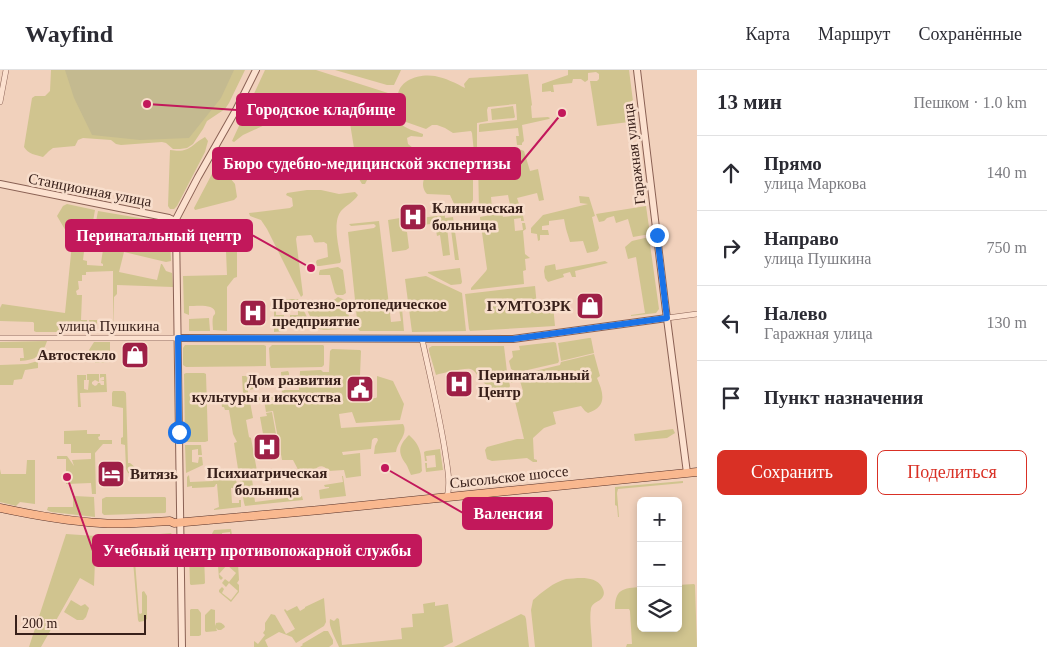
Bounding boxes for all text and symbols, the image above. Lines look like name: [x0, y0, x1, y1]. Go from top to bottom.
text: Wayfind: [25, 21, 113, 47]
text: Карта: [745, 24, 790, 44]
text: Маршрут: [818, 24, 890, 44]
text: Сохранённые: [918, 24, 1022, 44]
text: 13 мин: [717, 90, 782, 114]
callout: Городское кладбище: [237, 94, 405, 125]
text: Пешком · 1.0 km: [913, 94, 1027, 111]
text: Городское кладбище: [247, 101, 395, 119]
street label: Гаражная улица: [620, 102, 648, 206]
callout: Бюро судебно-медицинской экспертизы: [213, 148, 520, 179]
text: Прямо: [764, 153, 822, 174]
text: Бюро судебно-медицинской экспертизы: [223, 155, 511, 173]
icon: ahead: [717, 159, 745, 187]
text: 140 m: [987, 164, 1027, 181]
street label: Станционная улица: [27, 170, 153, 210]
text: улица Маркова: [764, 175, 866, 192]
place label: Клиническая больница: [432, 200, 523, 233]
hospital icon: Клиническая больница: [398, 202, 428, 232]
callout: Перинатальный центр: [66, 220, 252, 251]
route end: [646, 224, 669, 247]
text: Перинатальный центр: [76, 227, 242, 245]
text: Направо: [764, 228, 839, 249]
icon: right: [717, 234, 745, 262]
text: 750 m: [987, 239, 1027, 256]
text: улица Пушкина: [764, 250, 871, 267]
shop icon: ГУМТОЗРК: [575, 291, 605, 321]
place label: Протезно-ортопедическое предприятие: [272, 296, 447, 329]
hospital icon: Протезно-ортопедическое предприятие: [238, 298, 268, 328]
place label: ГУМТОЗРК: [487, 298, 571, 314]
text: Налево: [764, 303, 827, 324]
icon: left: [717, 309, 745, 337]
text: 130 m: [987, 314, 1027, 331]
street label: улица Пушкина: [59, 318, 160, 334]
text: Гаражная улица: [764, 325, 873, 342]
shop icon: Автостекло: [120, 340, 150, 370]
place label: Автостекло: [38, 347, 116, 363]
place label: Перинатальный Центр: [478, 367, 590, 400]
hospital icon: Перинатальный Центр: [444, 369, 474, 399]
place label: Дом развития культуры и искусства: [192, 372, 341, 405]
public building icon: Дом развития культуры и искусства: [345, 374, 375, 404]
icon: arrive: [717, 384, 745, 412]
text: Пункт назначения: [764, 387, 923, 408]
route start: [168, 421, 191, 444]
hospital icon: Психиатрическая больница: [252, 432, 282, 462]
button: Сохранить: [717, 450, 867, 495]
button: Поделиться: [877, 450, 1027, 495]
hotel icon: Витязь: [96, 459, 126, 489]
street label: Сысольское шоссе: [449, 463, 569, 491]
place label: Психиатрическая больница: [207, 465, 327, 498]
place label: Витязь: [130, 466, 178, 482]
map controls: [637, 497, 682, 632]
button: +: [637, 497, 682, 542]
callout: Валенсия: [463, 498, 552, 529]
text: Валенсия: [473, 505, 543, 522]
callout: Учебный центр противопожарной службы: [93, 535, 421, 566]
text: Учебный центр противопожарной службы: [103, 542, 412, 560]
button: −: [637, 542, 682, 587]
button: layers: [637, 587, 682, 632]
scale bar: [15, 612, 146, 635]
text: 200 m: [22, 616, 57, 631]

